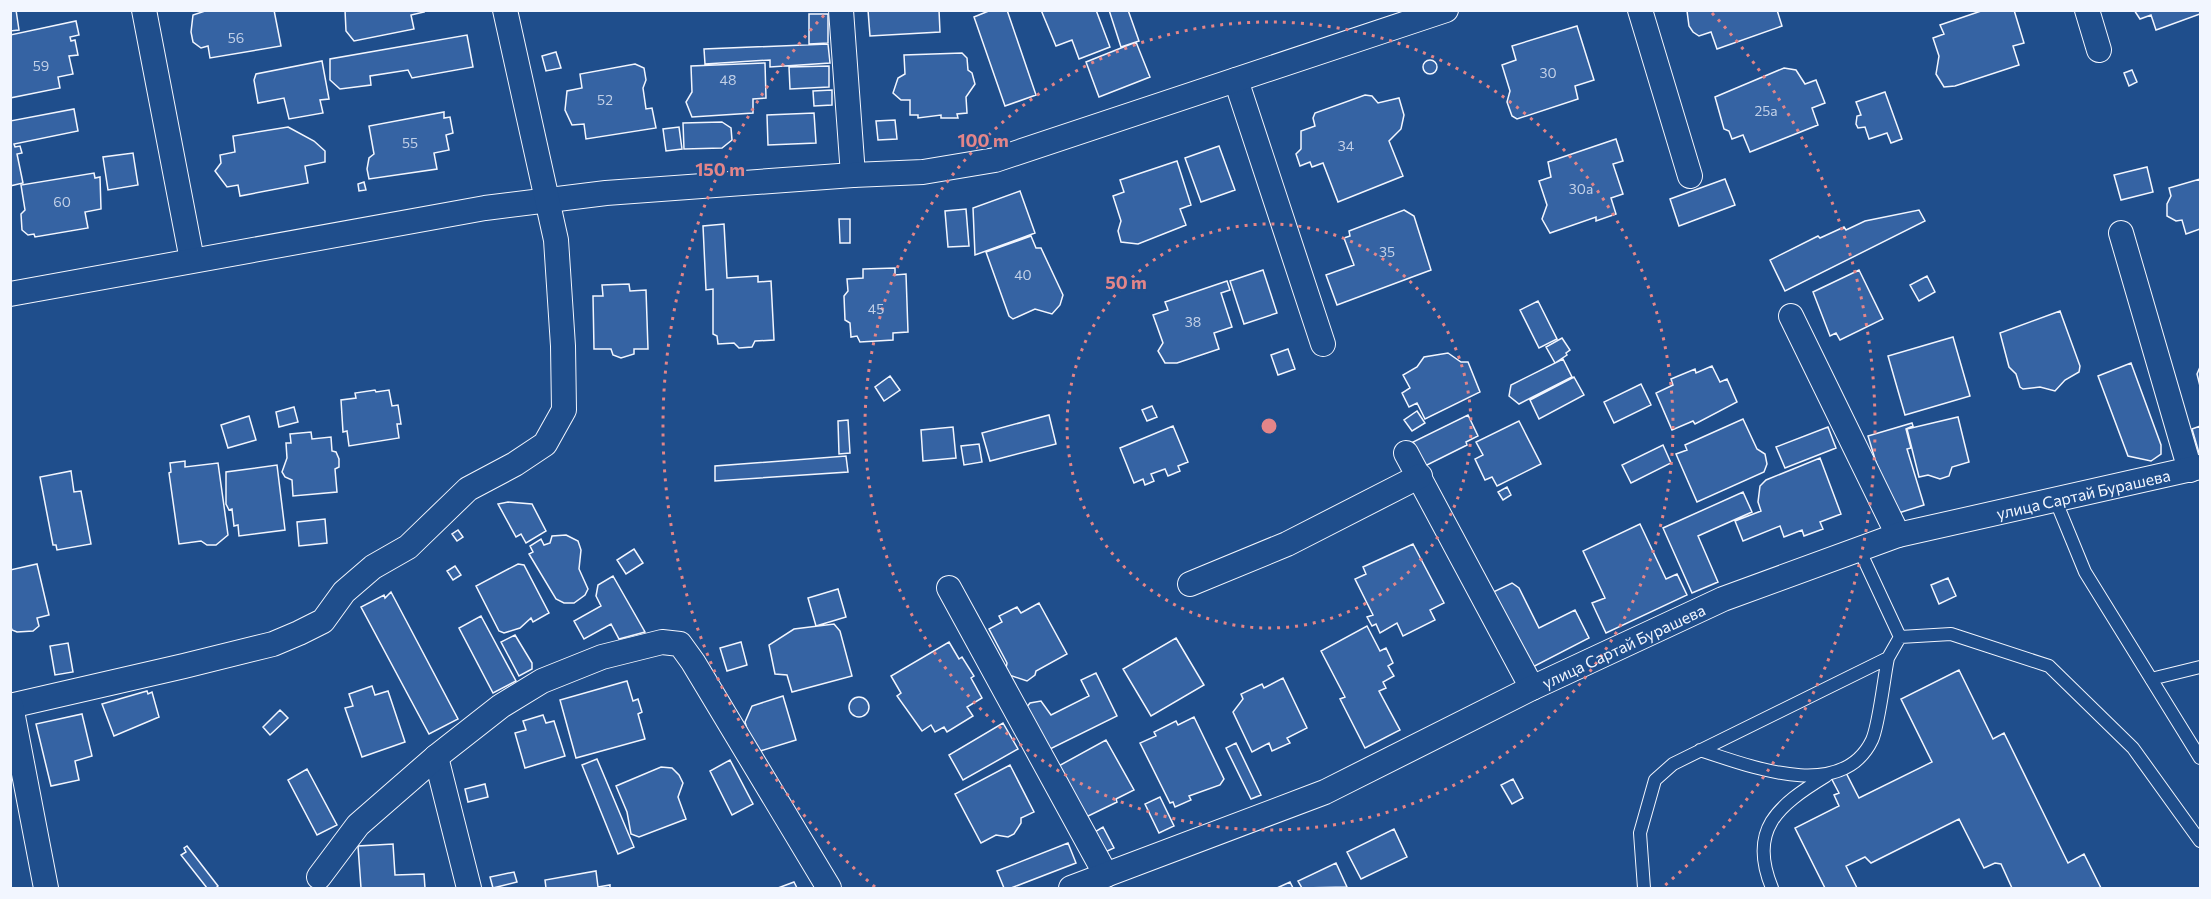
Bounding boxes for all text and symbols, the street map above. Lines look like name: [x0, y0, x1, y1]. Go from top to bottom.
house number: 56: [228, 29, 244, 46]
house number: 59: [33, 57, 49, 74]
house number: 30: [1539, 64, 1557, 81]
house number: 48: [720, 71, 736, 88]
house number: 52: [597, 91, 613, 108]
house number: 25а: [1754, 102, 1778, 119]
text: 100 m: [957, 129, 1009, 151]
house number: 55: [402, 134, 418, 151]
house number: 34: [1338, 137, 1355, 154]
text: 150 m: [695, 158, 745, 180]
house number: 30а: [1569, 180, 1593, 197]
house number: 60: [53, 193, 71, 210]
house number: 35: [1379, 243, 1395, 260]
house number: 40: [1014, 266, 1032, 283]
text: 50 m: [1105, 271, 1147, 293]
house number: 45: [868, 300, 884, 317]
house number: 38: [1185, 313, 1201, 330]
centre of rings: [1259, 416, 1279, 436]
street label: улица Сартай Бурашева: [1994, 465, 2172, 522]
street label: улица Сартай Бурашева: [1539, 599, 1708, 692]

